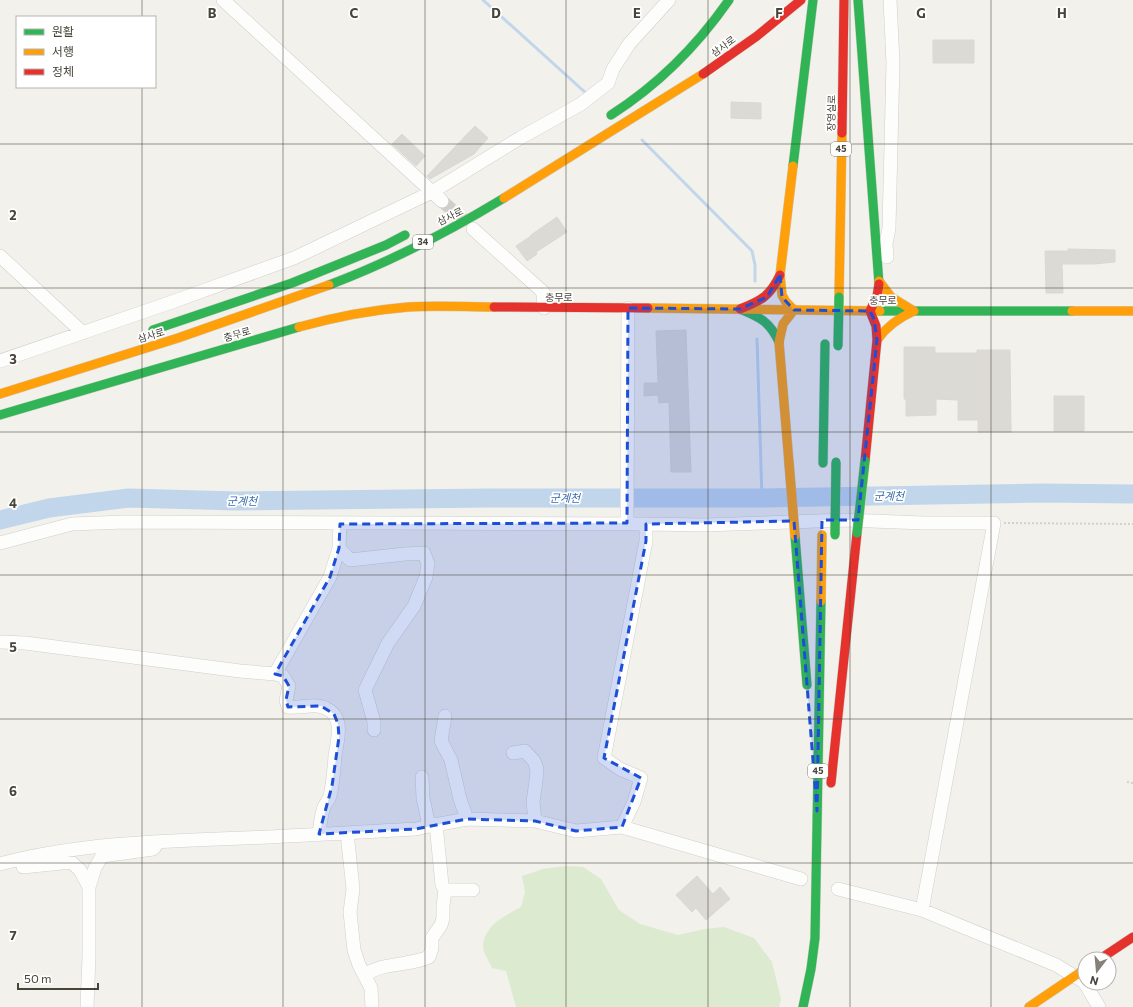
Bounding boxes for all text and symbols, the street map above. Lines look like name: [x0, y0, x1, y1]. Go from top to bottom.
text: B: [208, 5, 217, 21]
text: C: [350, 5, 359, 21]
text: D: [491, 5, 501, 21]
text: E: [633, 5, 641, 21]
text: F: [775, 5, 783, 21]
text: G: [916, 5, 926, 21]
text: H: [1057, 5, 1067, 21]
legend: [16, 16, 156, 88]
text: 원활: [52, 24, 74, 38]
street label: 삼사로: [708, 33, 738, 59]
text: 서행: [52, 44, 74, 58]
text: 정체: [52, 64, 74, 78]
street label: 장영실로: [825, 94, 837, 132]
road number: 45: [831, 142, 851, 156]
street label: 삼사로: [435, 204, 465, 228]
text: 2: [9, 207, 17, 223]
road number: 34: [413, 235, 433, 249]
street label: 충무로: [545, 291, 573, 303]
street label: 충무로: [869, 294, 897, 306]
street label: 충무로: [222, 324, 252, 344]
street label: 삼사로: [136, 325, 166, 345]
text: 3: [9, 351, 17, 367]
water label: 군계천: [874, 489, 906, 502]
water label: 군계천: [550, 491, 582, 504]
water label: 군계천: [227, 494, 259, 507]
text: 4: [9, 495, 17, 511]
text: 5: [9, 639, 17, 655]
road number: 45: [808, 764, 828, 778]
text: 6: [9, 783, 17, 799]
text: 7: [9, 927, 17, 943]
north arrow: [1077, 951, 1117, 991]
scale bar: [18, 965, 98, 991]
text: 50 m: [24, 971, 52, 985]
text: N: [1088, 974, 1100, 988]

